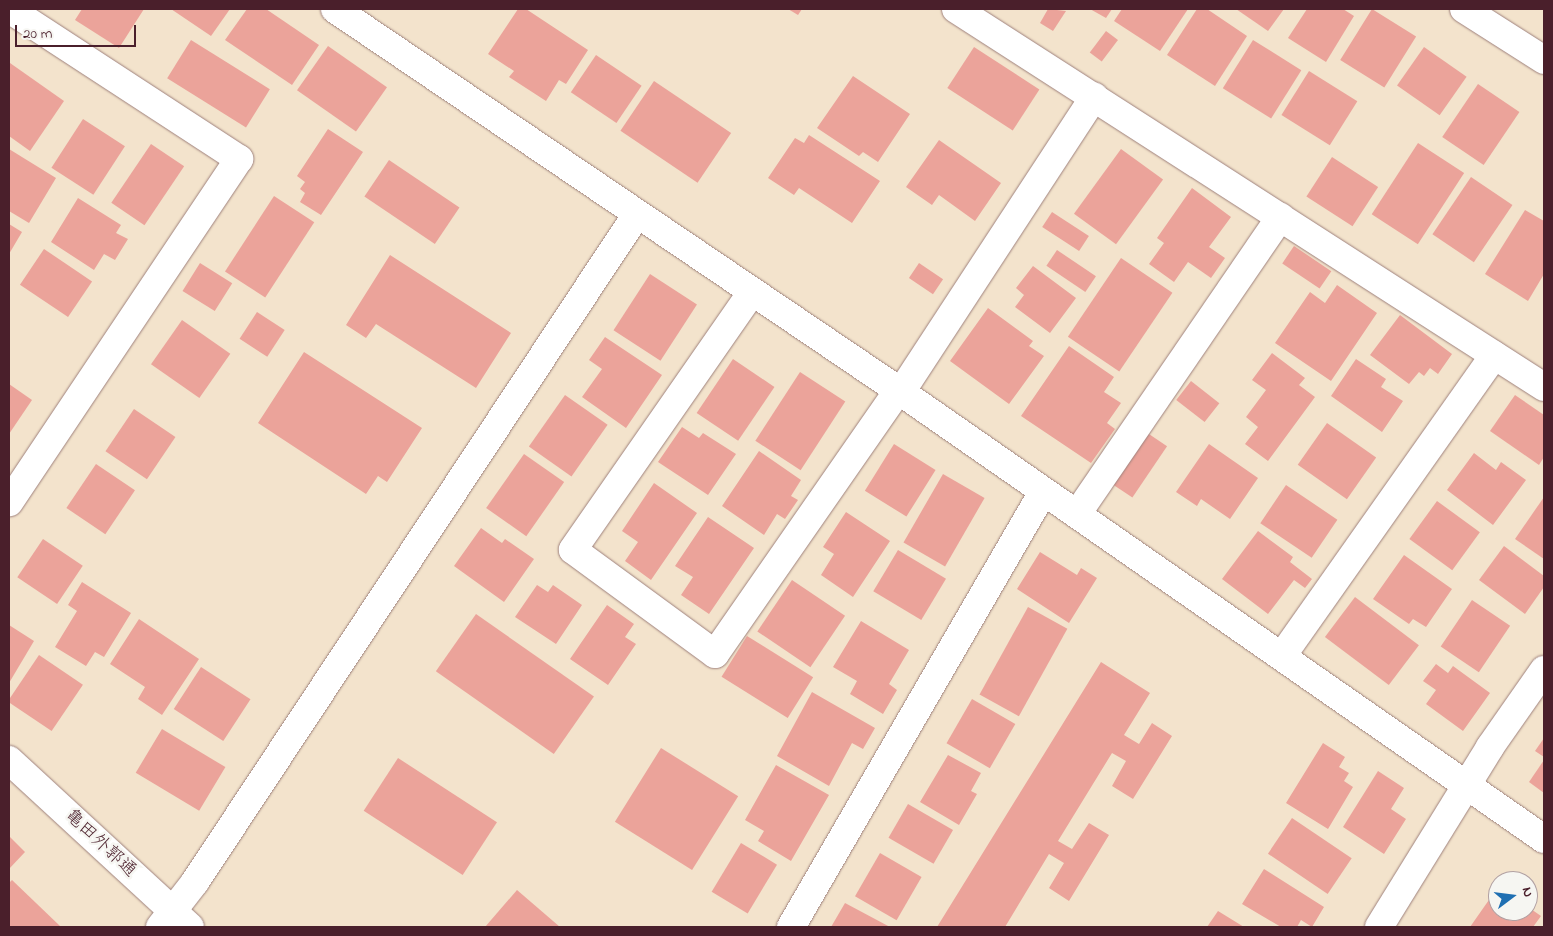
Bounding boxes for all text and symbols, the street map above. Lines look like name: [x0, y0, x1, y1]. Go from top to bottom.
scale bar: [18, 15, 139, 47]
text: 20 m: [23, 23, 52, 45]
street label: 亀田外郭通: [60, 805, 140, 883]
north arrow: [1488, 871, 1538, 921]
text: N: [1516, 885, 1538, 900]

